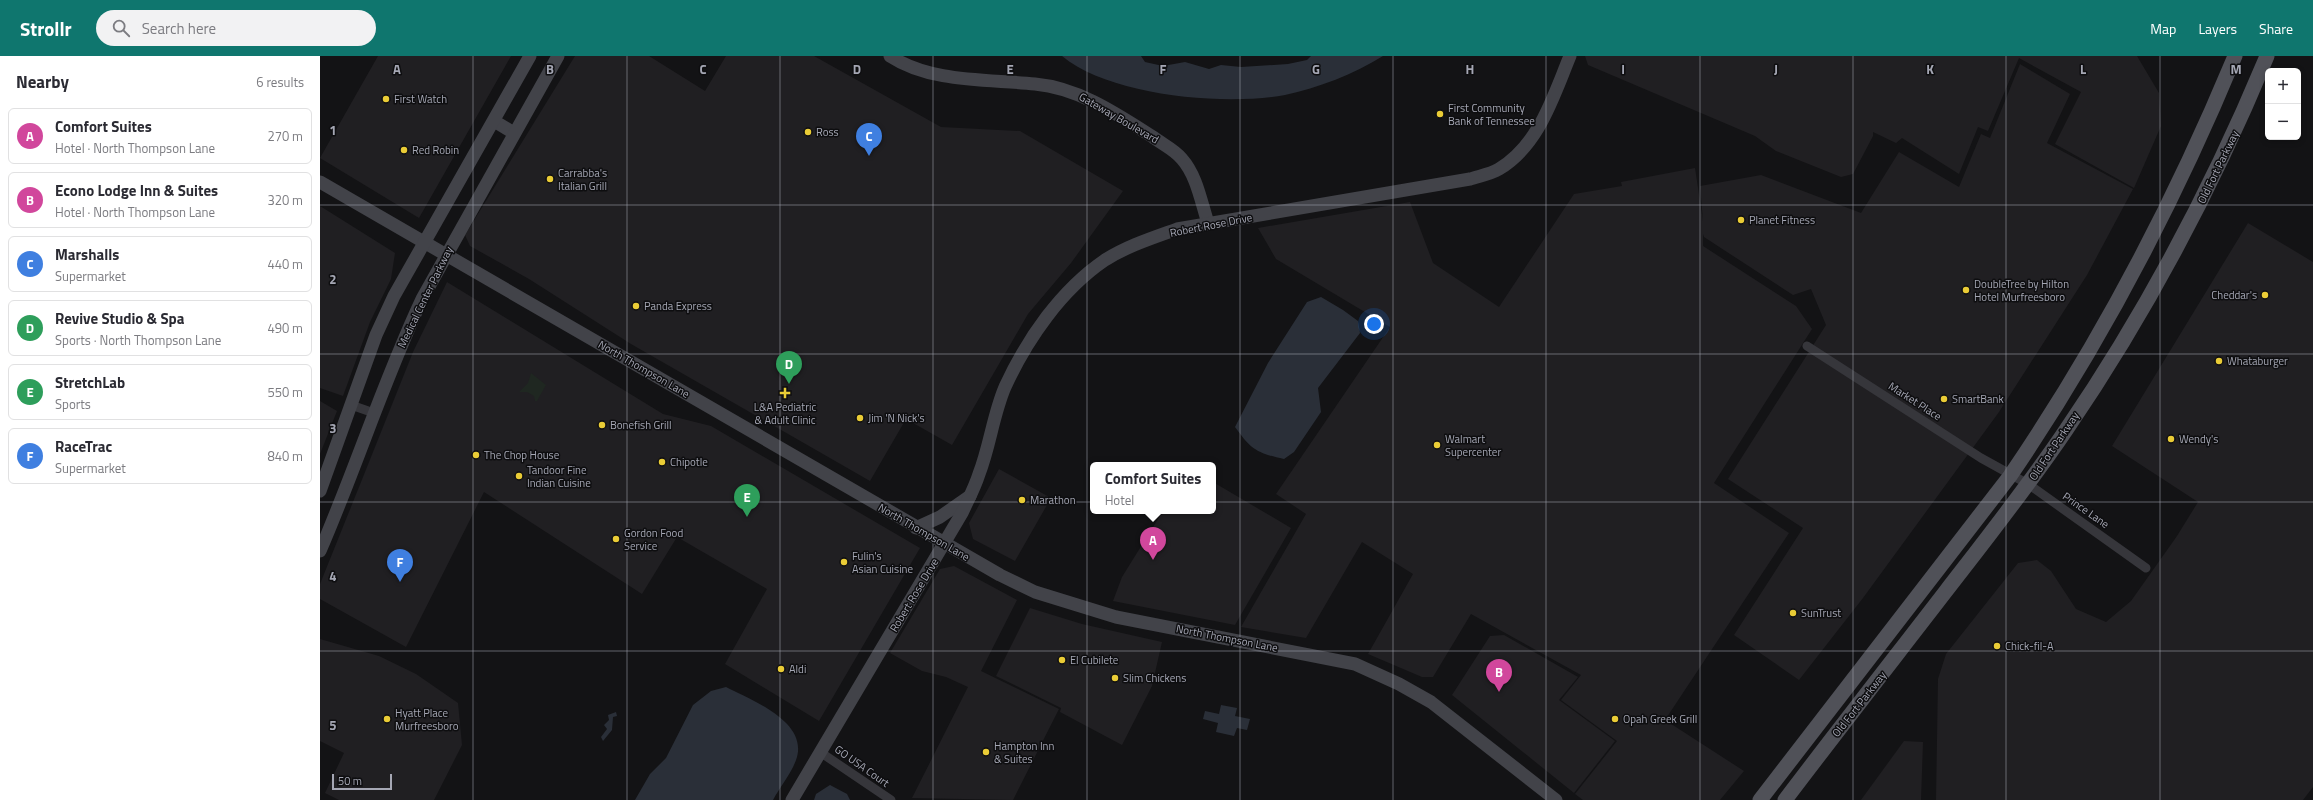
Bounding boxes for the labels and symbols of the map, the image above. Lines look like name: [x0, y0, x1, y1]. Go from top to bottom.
text: A: [393, 59, 401, 79]
text: B: [546, 59, 554, 79]
text: C: [699, 59, 707, 79]
text: D: [853, 59, 861, 79]
text: E: [1006, 59, 1014, 79]
text: F: [1160, 59, 1167, 79]
text: G: [1312, 59, 1320, 79]
text: H: [1466, 59, 1474, 79]
text: I: [1621, 59, 1625, 79]
text: J: [1774, 59, 1778, 79]
text: K: [1926, 59, 1934, 79]
text: L: [2080, 59, 2086, 79]
text: M: [2230, 59, 2242, 79]
street label: Gateway Boulevard: [1076, 89, 1162, 147]
place label: First Watch: [394, 91, 447, 107]
marker: First Watch: [381, 94, 391, 104]
place label: First Community Bank of Tennessee: [1448, 100, 1535, 129]
marker: First Community Bank of Tennessee: [1435, 109, 1445, 119]
text: 1: [329, 120, 337, 140]
pin: C: [856, 123, 882, 156]
place label: Ross: [816, 124, 839, 140]
marker: Ross: [803, 127, 813, 137]
street label: Old Fort Parkway: [2193, 127, 2243, 206]
place label: Red Robin: [412, 142, 459, 158]
marker: Red Robin: [399, 145, 409, 155]
place label: Carrabba's Italian Grill: [558, 165, 607, 194]
marker: Carrabba's Italian Grill: [545, 174, 555, 184]
street label: Robert Rose Drive: [1168, 209, 1254, 241]
place label: Planet Fitness: [1749, 212, 1815, 228]
marker: Planet Fitness: [1736, 215, 1746, 225]
street label: Medical Center Parkway: [393, 243, 457, 351]
text: 2: [329, 269, 337, 289]
place label: DoubleTree by Hilton Hotel Murfreesboro: [1974, 276, 2069, 305]
marker: DoubleTree by Hilton Hotel Murfreesboro: [1961, 285, 1971, 295]
place label: Cheddar's: [2211, 287, 2257, 303]
marker: Cheddar's: [2260, 290, 2270, 300]
place label: Panda Express: [644, 298, 712, 314]
marker: Panda Express: [631, 301, 641, 311]
your location: [1364, 314, 1384, 334]
street label: North Thompson Lane: [595, 336, 693, 402]
pin: D: [776, 351, 802, 384]
place label: Whataburger: [2227, 353, 2288, 369]
marker: Whataburger: [2214, 356, 2224, 366]
street label: Market Place: [1885, 378, 1945, 424]
marker: L&A Pediatric & Adult Clinic: [779, 387, 791, 399]
place label: SmartBank: [1952, 391, 2005, 407]
marker: SmartBank: [1939, 394, 1949, 404]
place label: L&A Pediatric & Adult Clinic: [754, 399, 816, 428]
street label: Old Fort Parkway: [2025, 408, 2083, 484]
place label: Jim 'N Nick's: [868, 410, 925, 426]
marker: Jim 'N Nick's: [855, 413, 865, 423]
place label: Bonefish Grill: [610, 417, 672, 433]
text: 3: [329, 418, 337, 438]
marker: Bonefish Grill: [597, 420, 607, 430]
place label: Walmart Supercenter: [1445, 431, 1501, 460]
place label: Wendy's: [2179, 431, 2218, 447]
marker: Wendy's: [2166, 434, 2176, 444]
marker: Walmart Supercenter: [1432, 440, 1442, 450]
place label: The Chop House: [484, 447, 560, 463]
marker: The Chop House: [471, 450, 481, 460]
place label: Chipotle: [670, 454, 708, 470]
marker: Chipotle: [657, 457, 667, 467]
place label: Tandoor Fine Indian Cuisine: [527, 462, 591, 491]
marker: Tandoor Fine Indian Cuisine: [514, 471, 524, 481]
pin: E: [734, 484, 760, 517]
street label: Prince Lane: [2059, 488, 2113, 532]
place label: Marathon: [1030, 492, 1076, 508]
marker: Marathon: [1017, 495, 1027, 505]
street label: North Thompson Lane: [875, 499, 973, 565]
place label: Gordon Food Service: [624, 525, 683, 554]
pin: A: [1140, 527, 1166, 560]
marker: Gordon Food Service: [611, 534, 621, 544]
place label: Fulin's Asian Cuisine: [852, 548, 913, 577]
pin: F: [387, 549, 413, 582]
street label: Robert Rose Drive: [886, 555, 943, 635]
marker: Fulin's Asian Cuisine: [839, 557, 849, 567]
text: 4: [329, 566, 337, 586]
place label: SunTrust: [1801, 605, 1841, 621]
marker: SunTrust: [1788, 608, 1798, 618]
street label: North Thompson Lane: [1175, 620, 1280, 656]
place label: Chick-fil-A: [2005, 638, 2054, 654]
marker: Chick-fil-A: [1992, 641, 2002, 651]
place label: El Cubilete: [1070, 652, 1119, 668]
marker: El Cubilete: [1057, 655, 1067, 665]
pin: B: [1486, 659, 1512, 692]
place label: Aldi: [789, 661, 806, 677]
marker: Aldi: [776, 664, 786, 674]
street label: Old Fort Parkway: [1828, 667, 1890, 740]
place label: Slim Chickens: [1123, 670, 1186, 686]
marker: Slim Chickens: [1110, 673, 1120, 683]
place label: Hyatt Place Murfreesboro: [395, 705, 459, 734]
place label: Opah Greek Grill: [1623, 711, 1697, 727]
marker: Hyatt Place Murfreesboro: [382, 714, 392, 724]
marker: Opah Greek Grill: [1610, 714, 1620, 724]
text: 5: [329, 715, 337, 735]
place label: Hampton Inn & Suites: [994, 738, 1055, 767]
street label: GO USA Court: [831, 741, 893, 791]
marker: Hampton Inn & Suites: [981, 747, 991, 757]
scale bar: [332, 772, 392, 791]

